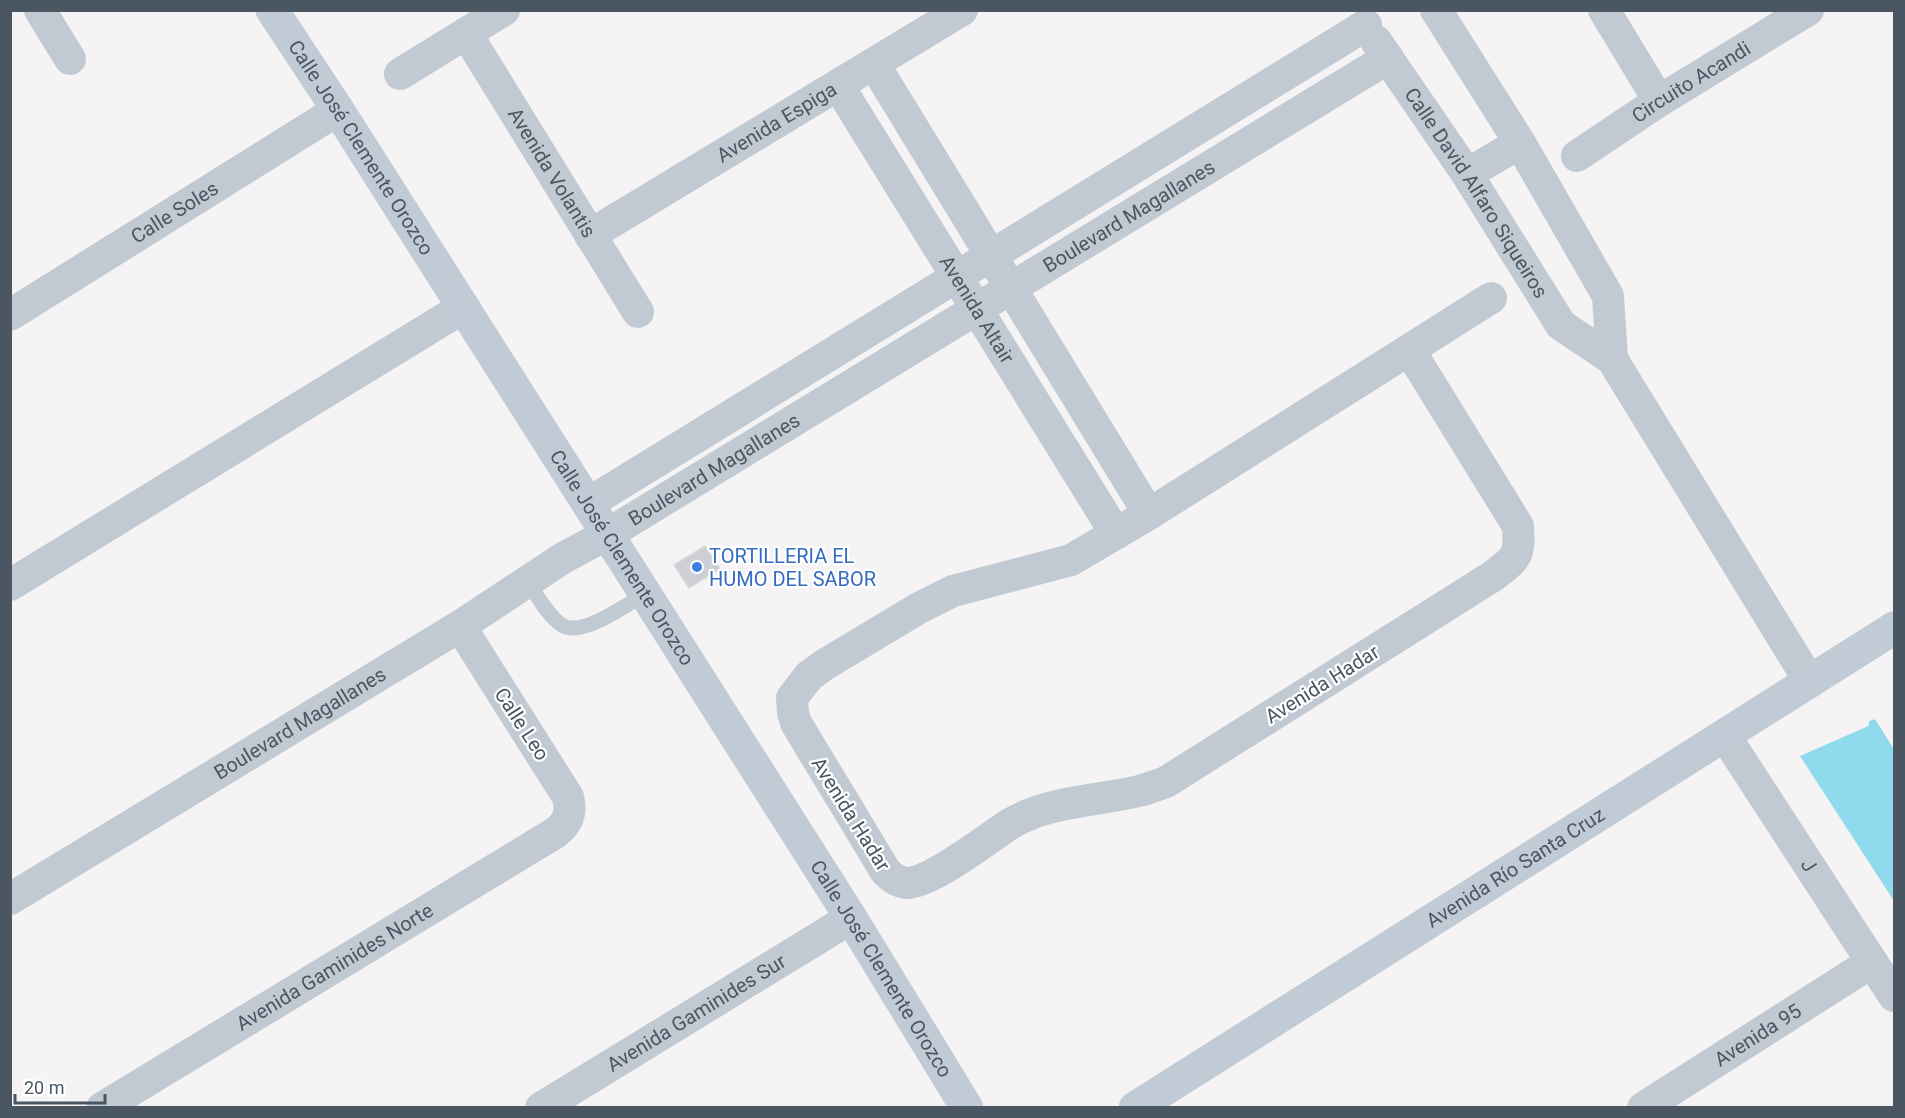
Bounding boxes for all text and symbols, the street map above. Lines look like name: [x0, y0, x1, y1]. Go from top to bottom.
street label: Calle José Clemente Orozco: [283, 36, 439, 260]
street label: Circuito Acandi: [1627, 36, 1755, 128]
street label: Avenida Espiga: [712, 77, 841, 168]
street label: Calle David Alfaro Siqueiros: [1400, 83, 1553, 302]
street label: Avenida Volantis: [503, 103, 601, 242]
street label: Boulevard Magallanes: [1039, 155, 1219, 278]
street label: Calle Soles: [126, 176, 223, 248]
street label: Avenida Altair: [934, 251, 1020, 368]
street label: Boulevard Magallanes: [624, 408, 804, 531]
street label: Calle José Clemente Orozco: [545, 445, 699, 670]
place label: TORTILLERIA EL HUMO DEL SABOR: [709, 544, 876, 591]
marker: TORTILLERIA EL HUMO DEL SABOR: [690, 560, 704, 574]
street label: Avenida Hadar: [1261, 639, 1384, 729]
street label: Boulevard Magallanes: [210, 662, 390, 784]
street label: Calle Leo: [490, 683, 554, 765]
street label: Avenida Hadar: [806, 753, 896, 876]
street label: Avenida Río Santa Cruz: [1422, 802, 1609, 933]
street label: J: [1796, 854, 1822, 876]
street label: Calle José Clemente Orozco: [805, 856, 957, 1082]
street label: Avenida Gaminides Norte: [232, 898, 437, 1036]
street label: Avenida Gaminides Sur: [602, 949, 790, 1077]
street label: Avenida 95: [1710, 998, 1806, 1071]
scale bar: [15, 1067, 105, 1105]
text: 20 m: [24, 1077, 64, 1098]

